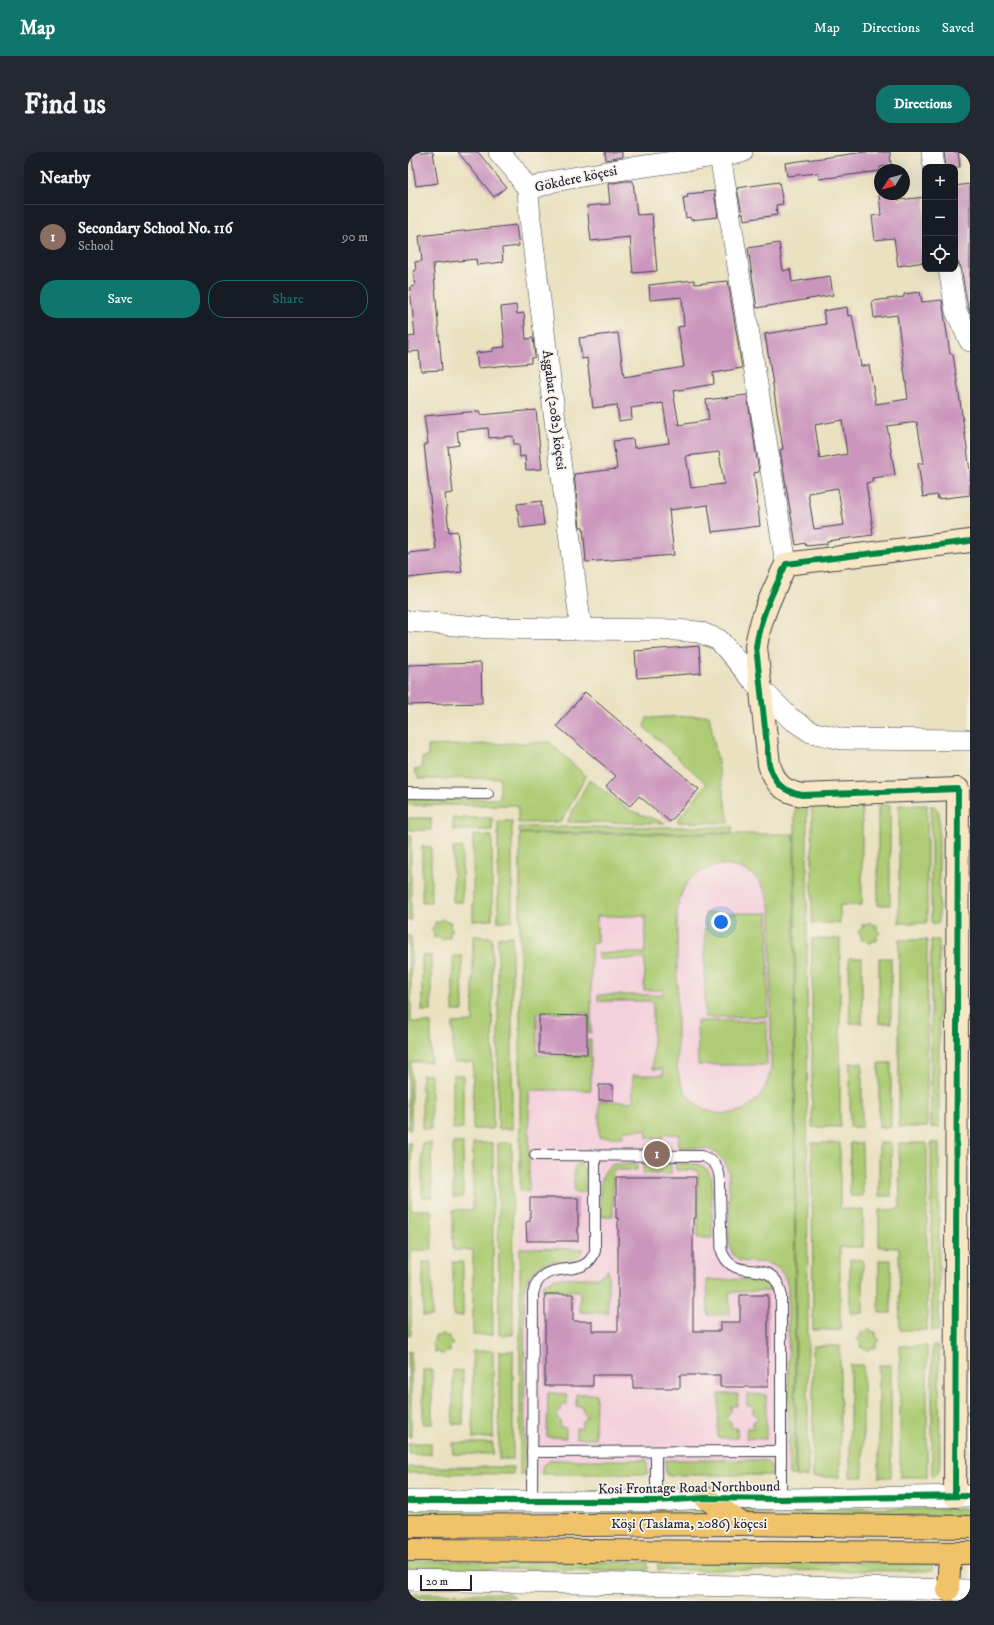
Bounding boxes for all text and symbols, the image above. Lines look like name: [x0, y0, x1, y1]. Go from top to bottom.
text: Map: [20, 17, 55, 40]
text: Map: [814, 19, 840, 37]
text: Directions: [862, 19, 920, 37]
text: Saved: [942, 19, 974, 37]
button: Directions: [876, 85, 970, 123]
text: Find us: [24, 87, 106, 122]
street label: Gökdere köçesi: [533, 161, 619, 197]
north arrow: [874, 164, 910, 200]
map controls: [922, 164, 958, 272]
button: +: [922, 164, 958, 200]
text: Nearby: [40, 167, 90, 189]
button: −: [922, 200, 958, 236]
text: Secondary School No. 116: [78, 219, 233, 238]
text: 1: [51, 229, 55, 245]
text: 90 m: [342, 229, 368, 245]
button: locate: [922, 236, 958, 272]
text: School: [78, 238, 114, 254]
button: Save: [40, 280, 200, 318]
button: Share: [208, 280, 368, 318]
street label: Aşgabat (2082) köçesi: [538, 349, 570, 471]
your location: [711, 912, 731, 932]
pin: 1: [644, 1139, 670, 1169]
street label: Kosi Frontage Road Northbound: [598, 1477, 780, 1499]
street label: Köşi (Taslama, 2086) köçesi: [611, 1515, 767, 1533]
scale bar: [420, 1573, 472, 1592]
text: 20 m: [426, 1575, 448, 1589]

